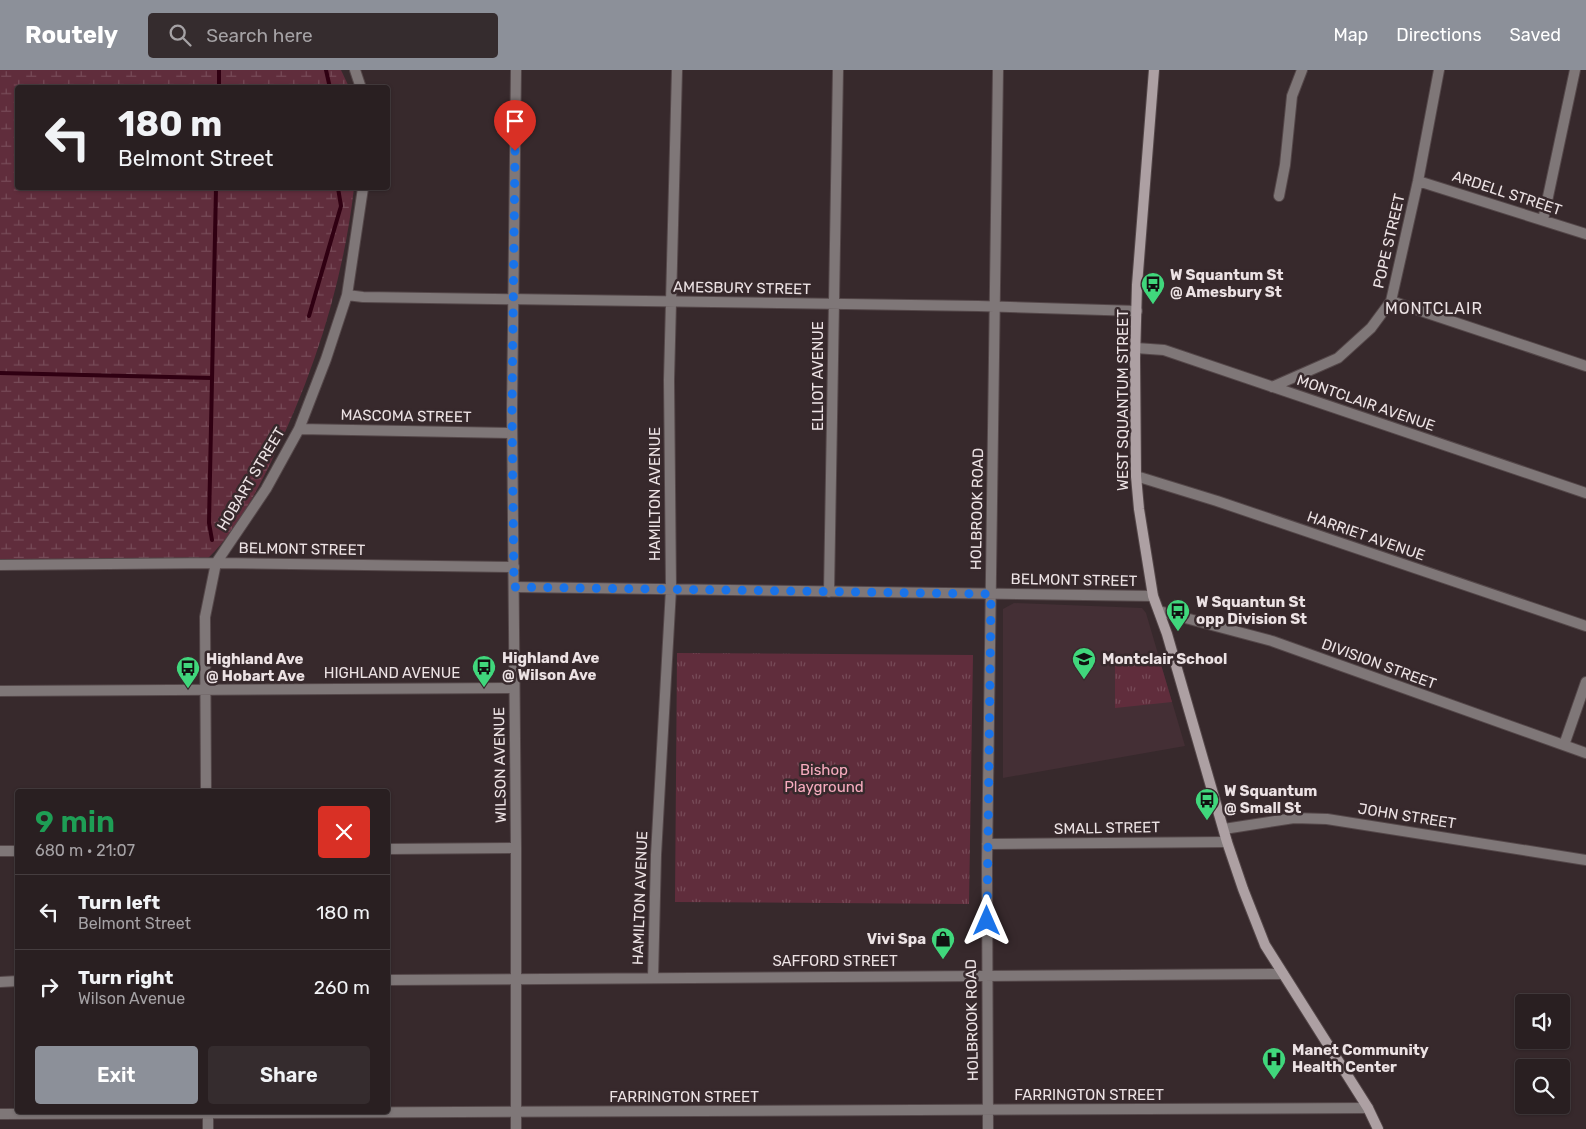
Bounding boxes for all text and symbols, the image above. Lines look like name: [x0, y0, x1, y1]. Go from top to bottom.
search box: [148, 13, 498, 58]
text: Routely: [25, 21, 118, 49]
icon: search: [166, 21, 194, 49]
text: Search here: [206, 24, 313, 47]
text: Map: [1333, 24, 1368, 46]
text: Directions: [1396, 24, 1482, 46]
text: Saved: [1510, 24, 1561, 46]
pin: [494, 100, 536, 151]
text: 180 m: [118, 103, 222, 145]
icon: left: [35, 105, 100, 170]
icon: arrive: [501, 107, 529, 135]
text: Belmont Street: [118, 145, 273, 172]
street label: ARDELL STREET: [1450, 167, 1564, 219]
street label: POPE STREET: [1369, 192, 1409, 290]
place label: W Squantum St @ Amesbury St: [1170, 266, 1284, 301]
bus stop icon: W Squantum St @ Amesbury St: [1140, 271, 1166, 305]
street label: AMESBURY STREET: [673, 278, 811, 298]
district label: MONTCLAIR: [1385, 299, 1483, 318]
street label: WEST SQUANTUM STREET: [1114, 309, 1132, 491]
street label: ELLIOT AVENUE: [809, 321, 827, 431]
street label: MONTCLAIR AVENUE: [1295, 371, 1437, 435]
street label: MASCOMA STREET: [340, 406, 472, 426]
street label: HOBART STREET: [213, 424, 289, 534]
street label: HAMILTON AVENUE: [646, 427, 664, 561]
street label: HOLBROOK ROAD: [967, 448, 987, 570]
street label: HARRIET AVENUE: [1305, 507, 1427, 565]
street label: BELMONT STREET: [239, 539, 366, 559]
street label: BELMONT STREET: [1011, 570, 1138, 590]
place label: W Squantun St opp Division St: [1196, 593, 1307, 628]
bus stop icon: W Squantun St opp Division St: [1165, 598, 1191, 632]
street label: DIVISION STREET: [1319, 635, 1439, 693]
school or university icon: Montclair School: [1071, 646, 1097, 680]
place label: Highland Ave @ Wilson Ave: [502, 649, 600, 684]
place label: Highland Ave @ Hobart Ave: [206, 650, 305, 685]
place label: Montclair School: [1102, 650, 1227, 668]
bus stop icon: Highland Ave @ Wilson Ave: [471, 654, 497, 688]
bus stop icon: Highland Ave @ Hobart Ave: [175, 655, 201, 689]
street label: HIGHLAND AVENUE: [324, 664, 460, 682]
street label: WILSON AVENUE: [490, 707, 510, 823]
park label: Bishop Playground: [784, 761, 864, 796]
place label: W Squantum @ Small St: [1224, 782, 1317, 817]
bus stop icon: W Squantum @ Small St: [1194, 787, 1220, 821]
street label: JOHN STREET: [1357, 799, 1458, 833]
text: 9 min: [35, 804, 115, 840]
button: close: [318, 806, 370, 858]
street label: SMALL STREET: [1054, 818, 1160, 838]
street label: HAMILTON AVENUE: [629, 831, 651, 965]
text: 680 m · 21:07: [35, 841, 135, 860]
text: Turn left: [78, 891, 160, 914]
position arrow: [960, 894, 1012, 946]
icon: left: [35, 898, 63, 926]
text: 180 m: [316, 901, 370, 924]
text: Belmont Street: [78, 914, 191, 933]
shop icon: Vivi Spa: [930, 926, 956, 960]
place label: Vivi Spa: [867, 930, 926, 948]
street label: SAFFORD STREET: [772, 952, 898, 970]
street label: HOLBROOK ROAD: [962, 959, 982, 1081]
text: Turn right: [78, 966, 173, 989]
icon: right: [35, 973, 63, 1001]
text: 260 m: [314, 976, 370, 999]
text: Wilson Avenue: [78, 989, 185, 1008]
map controls: [1515, 994, 1570, 1114]
button: sound: [1515, 994, 1570, 1049]
place label: Manet Community Health Center: [1292, 1041, 1429, 1076]
button: Exit: [35, 1046, 198, 1104]
button: Share: [208, 1046, 370, 1104]
hospital icon: Manet Community Health Center: [1261, 1046, 1287, 1080]
button: search: [1515, 1059, 1570, 1114]
street label: FARRINGTON STREET: [1014, 1086, 1164, 1104]
street label: FARRINGTON STREET: [609, 1088, 759, 1106]

